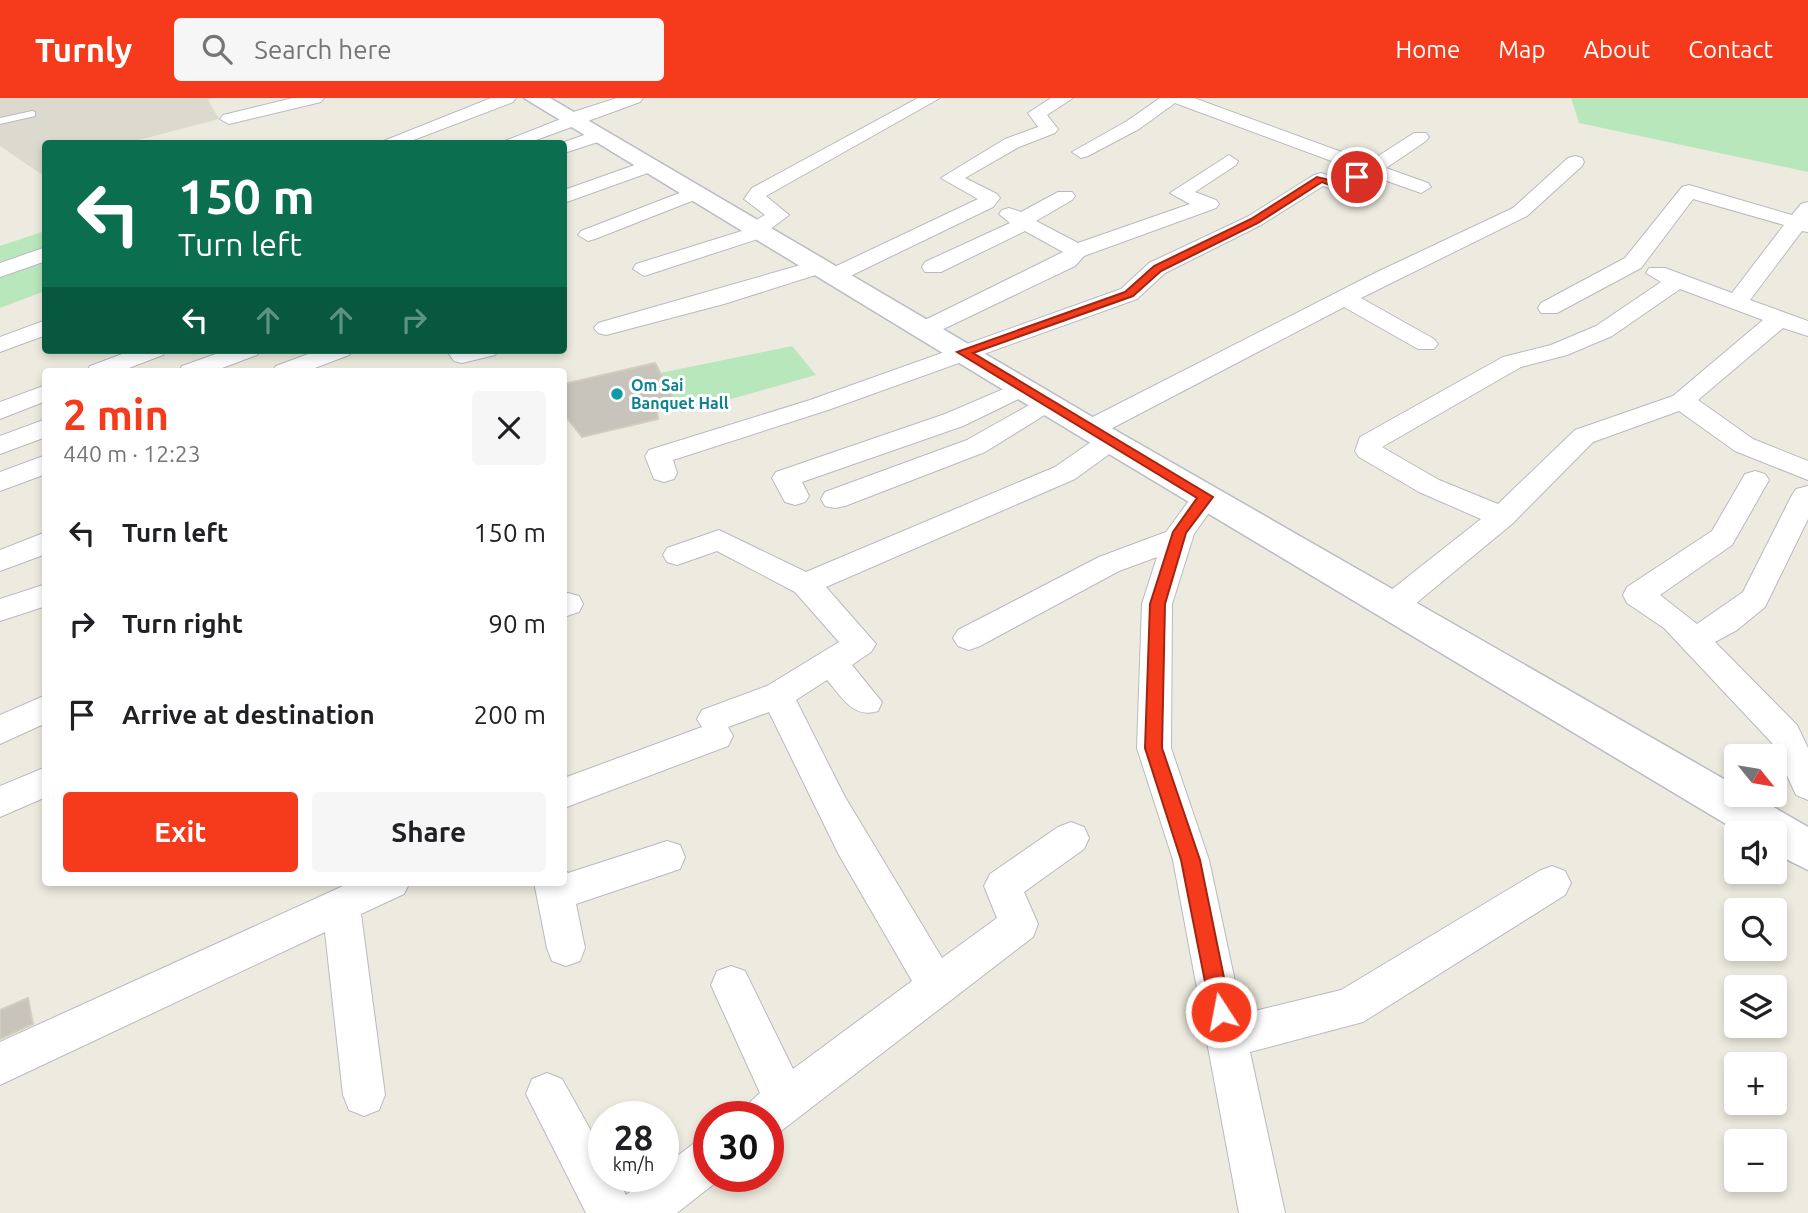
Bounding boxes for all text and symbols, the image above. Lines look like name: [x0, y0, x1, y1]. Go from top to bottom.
search box: [174, 18, 664, 81]
icon: search: [198, 30, 236, 68]
text: Turnly: [35, 31, 132, 68]
text: Search here: [254, 35, 392, 64]
text: Home: [1395, 36, 1460, 63]
text: Map: [1498, 36, 1545, 63]
text: About: [1583, 36, 1650, 63]
text: Contact: [1688, 36, 1773, 63]
pin: [1327, 147, 1387, 207]
icon: arrive: [1338, 158, 1376, 196]
icon: left: [63, 168, 154, 259]
text: 150 m: [178, 168, 315, 223]
text: Turn left: [178, 226, 302, 262]
icon: left: [176, 301, 214, 339]
icon: ahead: [249, 301, 287, 339]
icon: ahead: [322, 301, 360, 339]
icon: right: [395, 301, 433, 339]
place label: Om Sai Banquet Hall: [631, 376, 729, 412]
marker: Om Sai Banquet Hall: [609, 386, 625, 402]
text: 2 min: [63, 391, 169, 438]
button: close: [472, 391, 546, 465]
text: 440 m · 12:23: [63, 441, 201, 466]
icon: left: [63, 514, 101, 552]
text: Turn left: [122, 518, 228, 547]
text: 150 m: [474, 518, 546, 547]
icon: right: [63, 605, 101, 643]
text: Turn right: [122, 609, 243, 638]
text: 90 m: [488, 609, 546, 638]
icon: arrive: [63, 696, 101, 734]
text: Arrive at destination: [122, 700, 375, 729]
text: 200 m: [474, 700, 546, 729]
north arrow: [1724, 744, 1787, 807]
map controls: [1724, 744, 1787, 1192]
button: Exit: [63, 792, 298, 872]
button: Share: [312, 792, 546, 872]
button: sound: [1724, 821, 1787, 884]
button: search: [1724, 898, 1787, 961]
position arrow: [1184, 975, 1258, 1049]
button: layers: [1724, 975, 1787, 1038]
button: +: [1724, 1052, 1787, 1115]
speed limit sign: 30: [693, 1101, 784, 1192]
text: 28: [614, 1117, 653, 1157]
button: −: [1724, 1129, 1787, 1192]
text: km/h: [613, 1154, 654, 1174]

